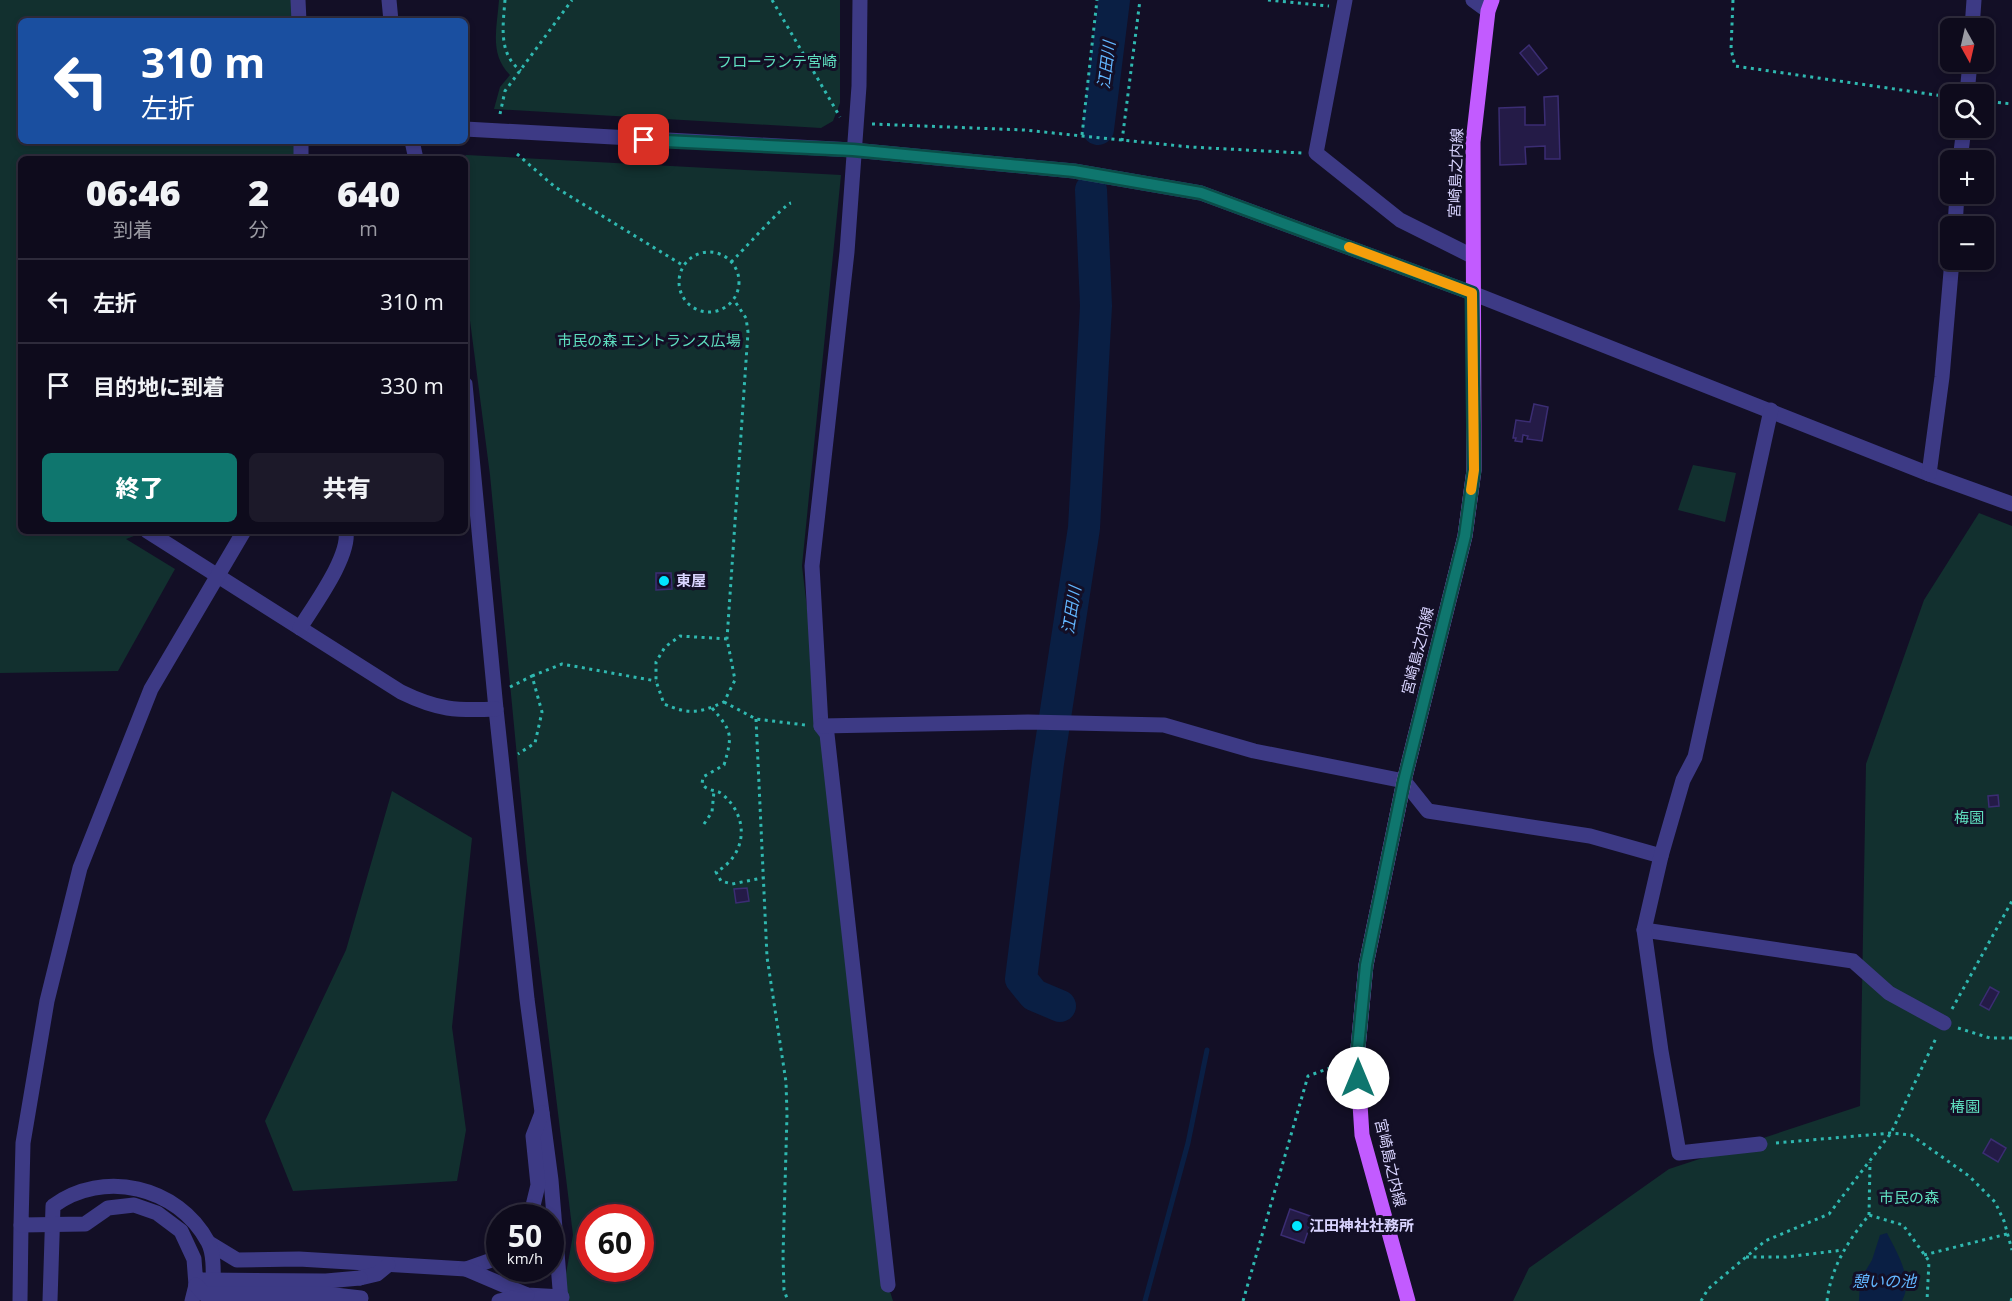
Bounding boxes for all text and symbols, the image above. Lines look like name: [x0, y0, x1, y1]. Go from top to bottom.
north arrow: [1940, 18, 1994, 72]
map controls: [1940, 18, 1994, 270]
text: 310 m: [141, 33, 265, 90]
water label: 江田川: [1092, 38, 1120, 90]
icon: left: [42, 42, 120, 120]
park label: フローランテ宮崎: [717, 51, 837, 71]
button: search: [1940, 84, 1994, 138]
text: 左折: [141, 89, 195, 126]
pin: [618, 114, 669, 165]
icon: arrive: [627, 123, 660, 156]
street label: 宮崎島之内線: [1443, 128, 1467, 218]
button: +: [1940, 150, 1994, 204]
text: 06:46: [86, 168, 180, 217]
text: 2: [248, 168, 269, 217]
text: 640: [337, 169, 400, 218]
text: m: [359, 215, 378, 242]
text: 到着: [113, 216, 153, 243]
text: 分: [249, 216, 269, 243]
button: −: [1940, 216, 1994, 270]
icon: left: [42, 285, 75, 318]
text: 310 m: [380, 286, 444, 316]
text: 左折: [93, 287, 137, 317]
park label: 市民の森 エントランス広場: [557, 330, 741, 350]
icon: arrive: [42, 369, 75, 402]
text: 330 m: [380, 370, 444, 400]
text: 目的地に到着: [93, 371, 225, 401]
button: 終了: [42, 453, 237, 522]
button: 共有: [249, 453, 444, 522]
place label: 東屋: [676, 570, 706, 590]
marker: 東屋: [657, 574, 671, 588]
water label: 江田川: [1056, 583, 1086, 635]
street label: 宮崎島之内線: [1396, 605, 1438, 697]
park label: 梅園: [1954, 807, 1984, 827]
position arrow: [1326, 1046, 1390, 1110]
park label: 椿園: [1950, 1096, 1980, 1116]
street label: 宮崎島之内線: [1371, 1117, 1411, 1209]
park label: 市民の森: [1879, 1187, 1939, 1207]
speed limit sign: 60: [576, 1204, 654, 1282]
text: 50: [508, 1215, 542, 1256]
place label: 江田神社社務所: [1309, 1215, 1414, 1235]
marker: 江田神社社務所: [1290, 1219, 1304, 1233]
text: km/h: [507, 1248, 543, 1268]
water label: 憩いの池: [1852, 1270, 1918, 1292]

